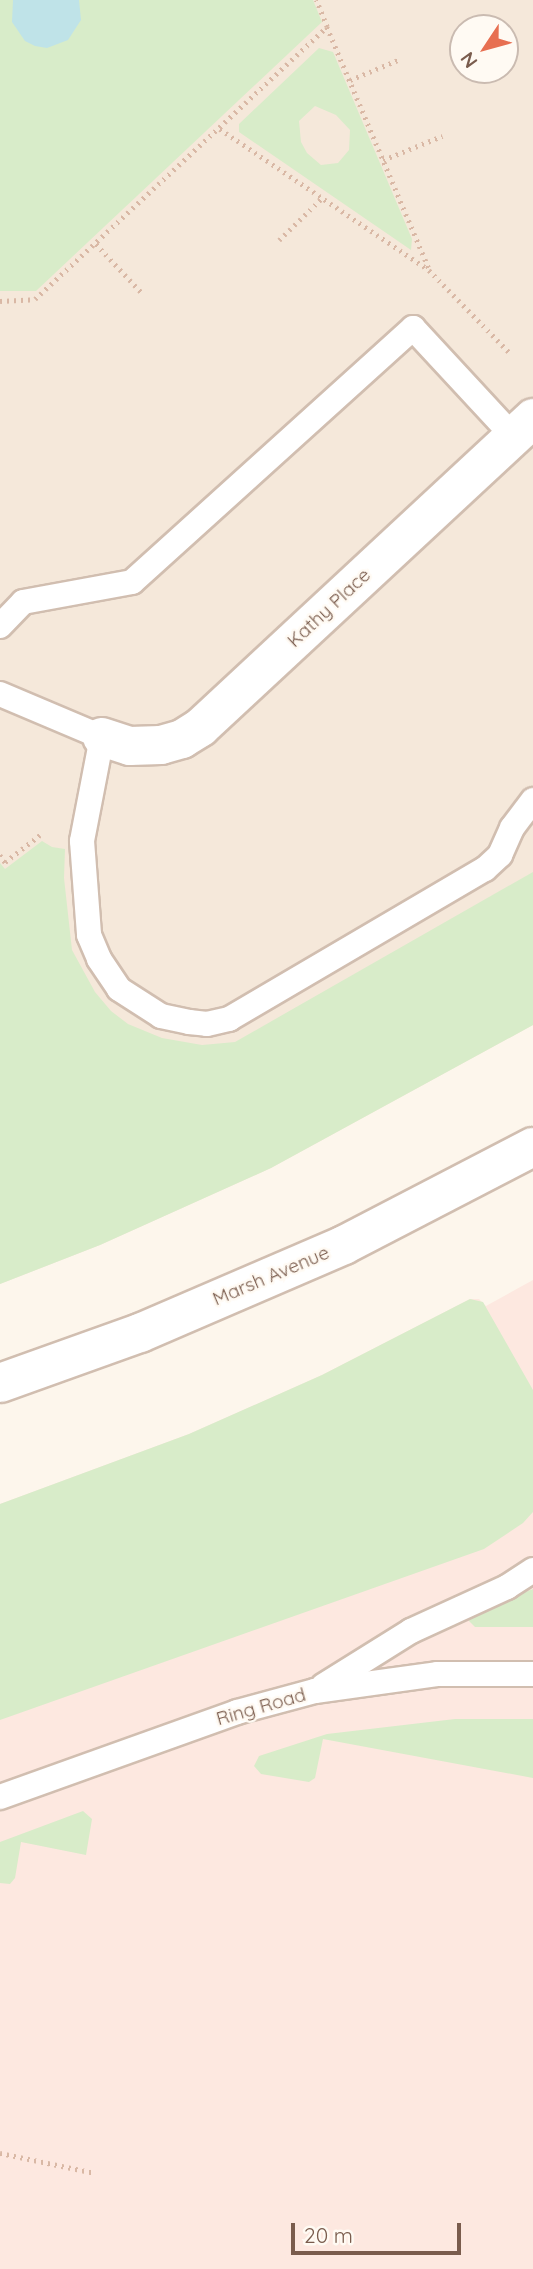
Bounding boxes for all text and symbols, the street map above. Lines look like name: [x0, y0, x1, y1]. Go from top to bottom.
north arrow: [449, 14, 519, 84]
text: N: [455, 47, 482, 73]
street label: Kathy Place: [283, 564, 375, 652]
street label: Marsh Avenue: [209, 1241, 333, 1311]
street label: Ring Road: [214, 1683, 308, 1731]
scale bar: [295, 2210, 465, 2254]
text: 20 m: [304, 2222, 353, 2248]

